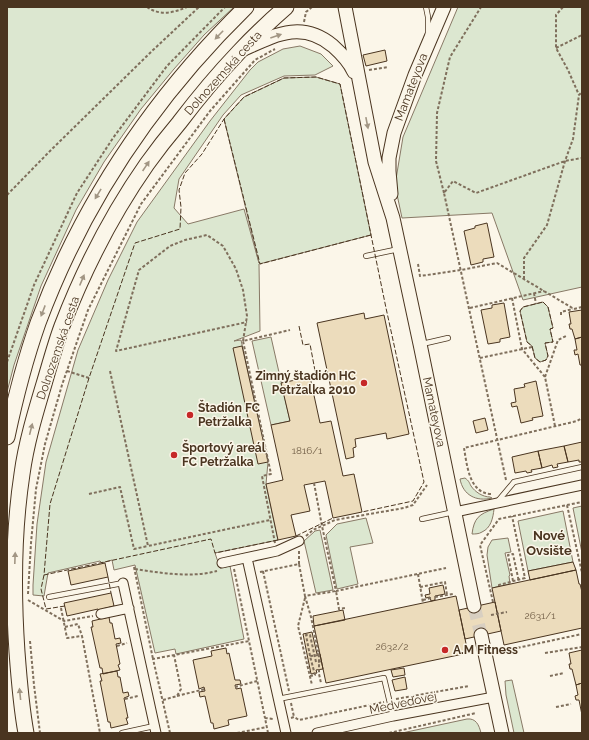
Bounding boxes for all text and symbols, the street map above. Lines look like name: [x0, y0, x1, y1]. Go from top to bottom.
street label: Dolnozemská cesta: [181, 28, 265, 118]
one-way arrow: [214, 30, 223, 40]
one-way arrow: [270, 33, 282, 39]
street label: Mamateyova: [392, 51, 430, 123]
one-way arrow: [365, 117, 371, 129]
one-way arrow: [142, 161, 150, 172]
one-way arrow: [95, 188, 102, 200]
one-way arrow: [79, 274, 85, 285]
street label: Dolnozemská cesta: [34, 294, 82, 402]
one-way arrow: [39, 306, 45, 318]
place label: Zimný štadión HC Petržalka 2010: [255, 369, 356, 397]
street label: Mamateyova: [420, 376, 448, 448]
marker: Zimný štadión HC Petržalka 2010: [359, 378, 369, 388]
place label: Štadión FC Petržalka: [198, 399, 260, 429]
marker: Štadión FC Petržalka: [185, 410, 195, 420]
one-way arrow: [29, 423, 35, 435]
place label: Športový areál FC Petržalka: [182, 439, 266, 469]
house number: 1816/1: [292, 445, 323, 456]
marker: Športový areál FC Petržalka: [169, 450, 179, 460]
district label: Nové Ovsište: [526, 528, 572, 558]
one-way arrow: [11, 552, 18, 564]
house number: 2631/1: [525, 610, 556, 621]
house number: 2632/2: [376, 641, 408, 652]
place label: A.M Fitness: [453, 643, 518, 657]
marker: A.M Fitness: [440, 645, 450, 655]
one-way arrow: [17, 688, 24, 700]
street label: Medveďovej: [368, 689, 438, 717]

